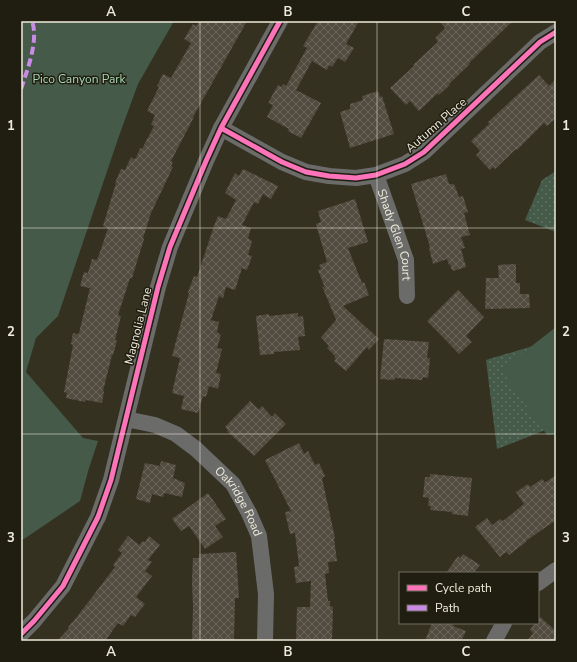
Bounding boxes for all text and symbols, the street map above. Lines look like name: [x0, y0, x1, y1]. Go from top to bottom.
text: A: [106, 3, 116, 21]
text: B: [284, 3, 293, 21]
text: C: [462, 3, 471, 21]
park label: Pico Canyon Park: [32, 71, 127, 87]
street label: Autumn Place: [402, 94, 470, 156]
text: 1: [7, 117, 15, 135]
text: 1: [562, 117, 570, 135]
street label: Shady Glen Court: [374, 187, 415, 282]
street label: Magnolia Lane: [121, 286, 155, 366]
text: 2: [7, 323, 15, 341]
text: 2: [562, 323, 570, 341]
street label: Oakridge Road: [211, 463, 266, 539]
text: 3: [7, 529, 15, 547]
text: 3: [562, 529, 570, 547]
legend: [399, 572, 539, 624]
text: Cycle path: [435, 580, 492, 596]
text: Path: [435, 600, 460, 616]
text: A: [106, 643, 116, 661]
text: B: [284, 643, 293, 661]
text: C: [462, 643, 471, 661]

